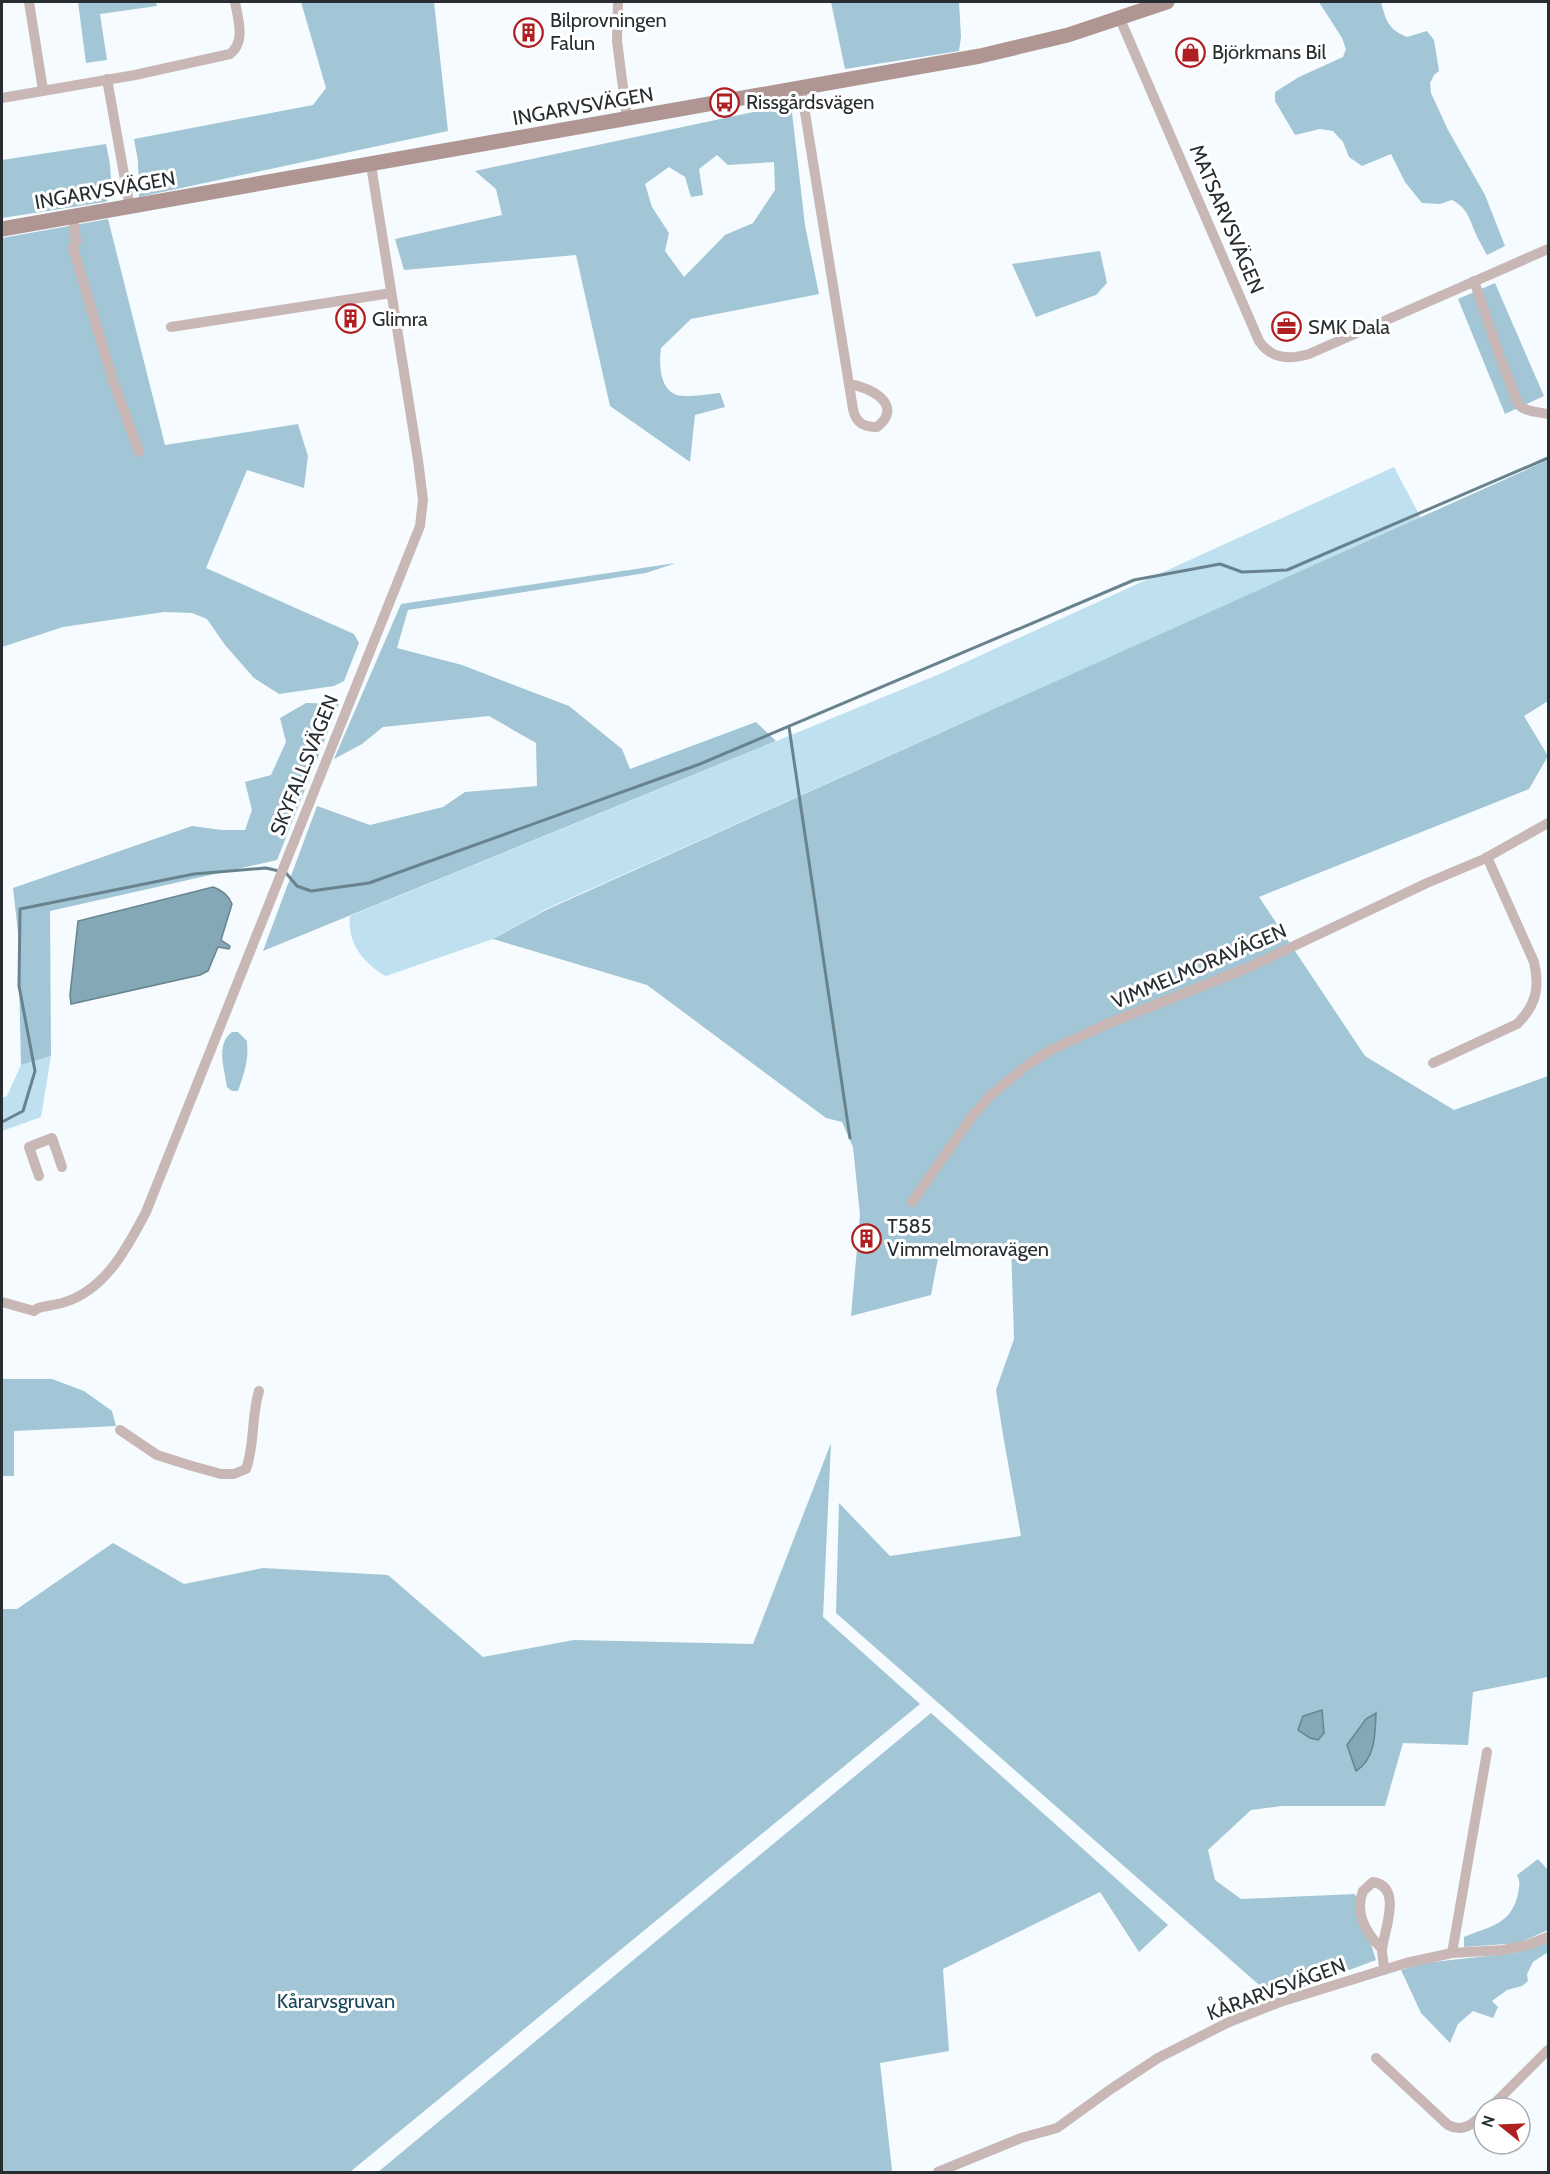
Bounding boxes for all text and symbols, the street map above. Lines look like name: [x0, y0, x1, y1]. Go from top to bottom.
place label: Bilprovningen Falun: [550, 8, 667, 55]
building icon: Bilprovningen Falun: [513, 16, 545, 48]
shop icon: Björkmans Bil: [1175, 36, 1207, 68]
place label: Björkmans Bil: [1212, 40, 1326, 64]
street label: INGARVSVÄGEN: [511, 82, 655, 130]
bus stop icon: Rissgårdsvägen: [709, 86, 741, 118]
place label: Rissgårdsvägen: [746, 90, 874, 114]
street label: MATSARVSVÄGEN: [1185, 141, 1269, 297]
street label: INGARVSVÄGEN: [33, 166, 177, 214]
building icon: Glimra: [335, 303, 367, 335]
place label: Glimra: [372, 307, 428, 331]
office icon: SMK Dala: [1271, 311, 1303, 343]
place label: SMK Dala: [1308, 315, 1390, 339]
street label: SKYFALLSVÄGEN: [265, 691, 343, 839]
street label: VIMMELMORAVÄGEN: [1108, 918, 1290, 1014]
place label: T585 Vimmelmoravägen: [887, 1214, 1049, 1261]
building icon: T585 Vimmelmoravägen: [850, 1222, 882, 1254]
street label: KÅRARVSVÄGEN: [1203, 1953, 1349, 2025]
park label: Kårarvsgruvan: [277, 1989, 395, 2013]
north arrow: [1472, 2096, 1532, 2156]
text: N: [1477, 2113, 1499, 2130]

